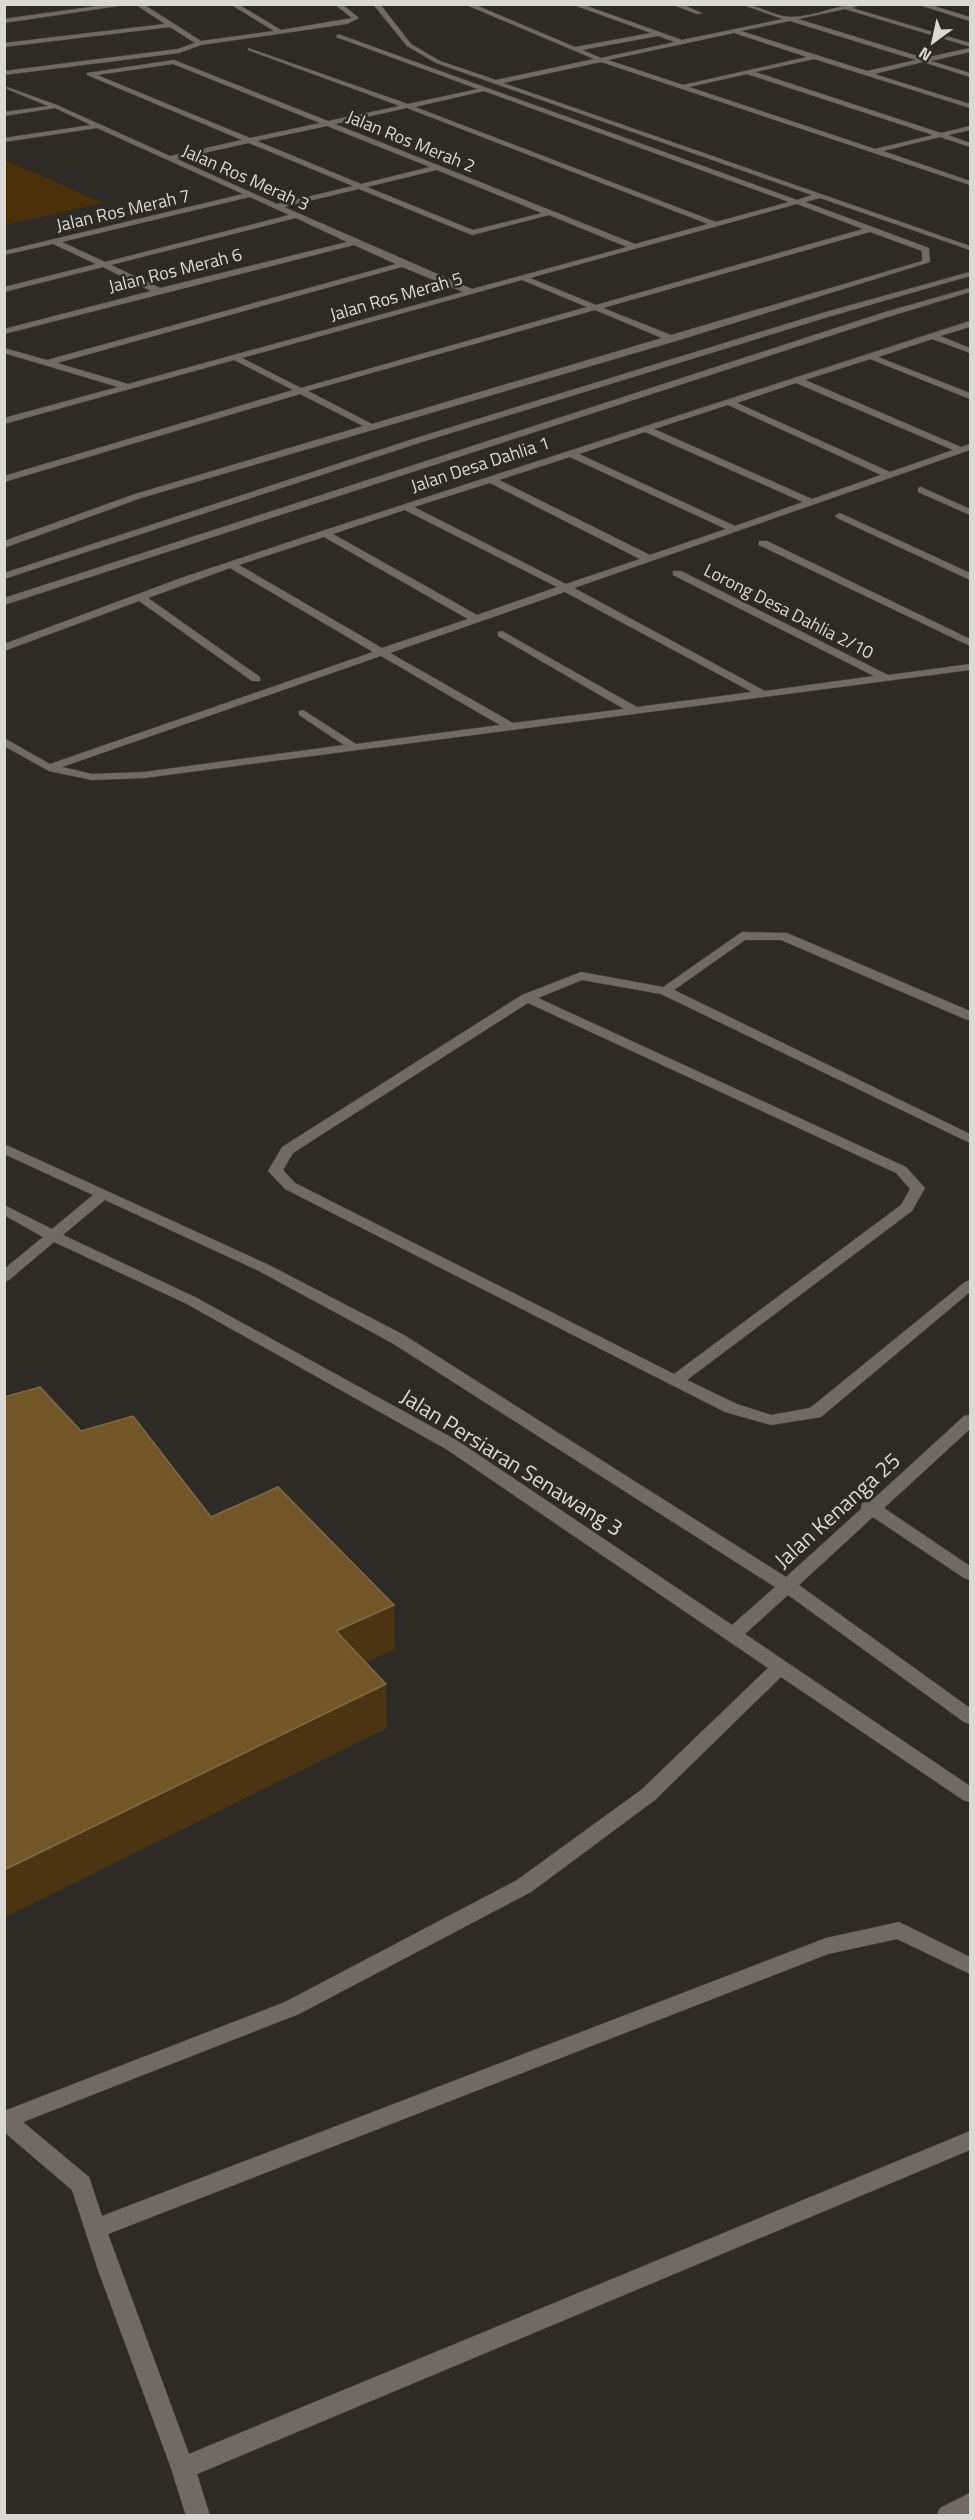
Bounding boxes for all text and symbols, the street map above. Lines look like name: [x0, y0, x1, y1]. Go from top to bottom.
north arrow: [903, 12, 963, 72]
text: N: [914, 41, 936, 68]
street label: Jalan Ros Merah 2: [342, 103, 480, 179]
street label: Jalan Ros Merah 3: [178, 137, 314, 217]
street label: Jalan Ros Merah 7: [53, 181, 193, 239]
street label: Jalan Ros Merah 6: [105, 240, 245, 300]
street label: Jalan Ros Merah 5: [327, 264, 465, 328]
street label: Jalan Desa Dahlia 1: [407, 429, 553, 499]
street label: Lorong Desa Dahlia 2/10: [699, 556, 879, 666]
street label: Jalan Persiaran Senawang 3: [394, 1379, 630, 1545]
street label: Jalan Kenanga 25: [766, 1444, 908, 1576]

